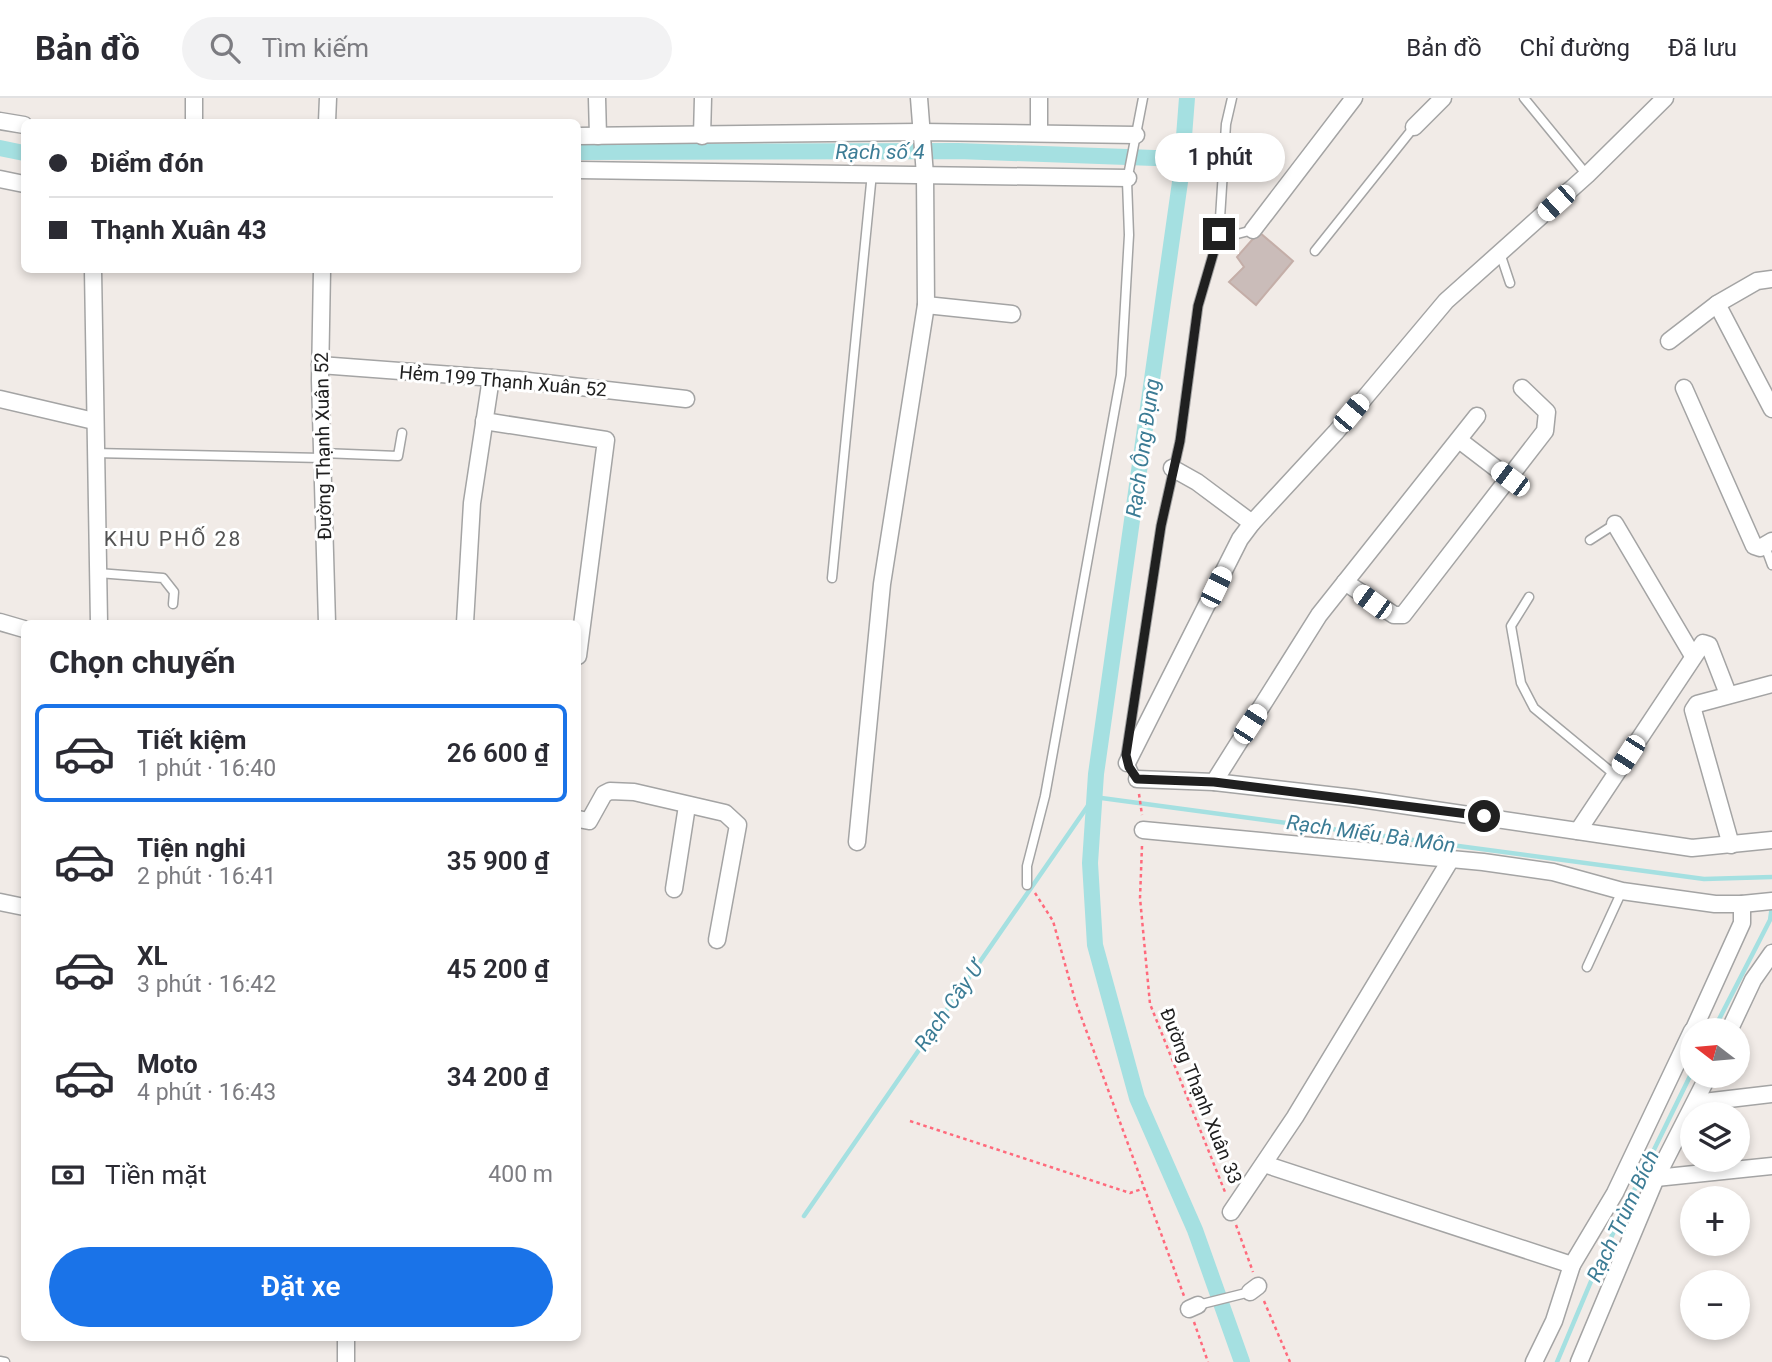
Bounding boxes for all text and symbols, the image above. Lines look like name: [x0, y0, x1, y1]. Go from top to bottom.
search box: [182, 17, 672, 80]
text: Bản đồ: [35, 29, 140, 68]
icon: search: [206, 29, 244, 67]
text: Tìm kiếm: [262, 33, 369, 63]
text: Bản đồ: [1406, 34, 1482, 62]
text: Chỉ đường: [1520, 34, 1630, 62]
text: Đã lưu: [1668, 34, 1737, 62]
callout: 1 phút: [1154, 132, 1284, 181]
water label: Rạch số 4: [835, 140, 925, 164]
text: 1 phút: [1187, 144, 1253, 171]
text: Điểm đón: [91, 148, 204, 178]
car: [1534, 181, 1579, 225]
text: Thạnh Xuân 43: [91, 215, 267, 245]
route end: [1203, 218, 1235, 250]
street label: Đường Thạnh Xuân 52: [310, 352, 336, 540]
street label: Hẻm 199 Thạnh Xuân 52: [398, 360, 608, 402]
water label: Rạch Ông Đụng: [1121, 377, 1165, 519]
car: [1330, 390, 1373, 436]
car: [1487, 458, 1534, 500]
district label: KHU PHỐ 28: [104, 526, 242, 551]
car: [1198, 564, 1235, 610]
car: [1349, 581, 1396, 623]
text: Chọn chuyến: [49, 643, 235, 681]
car: [1230, 701, 1271, 747]
icon: car: [53, 722, 116, 785]
text: Tiết kiệm: [137, 725, 247, 755]
car: [1608, 732, 1649, 778]
text: 26 600 ₫: [447, 738, 549, 768]
text: 1 phút · 16:40: [137, 755, 276, 782]
route start: [1468, 800, 1500, 832]
water label: Rạch Miếu Bà Môn: [1285, 810, 1457, 858]
icon: car: [53, 830, 116, 893]
text: Tiện nghi: [137, 833, 246, 863]
text: 35 900 ₫: [447, 846, 549, 876]
text: 2 phút · 16:41: [137, 863, 276, 890]
icon: car: [53, 938, 116, 1001]
text: XL: [137, 941, 168, 971]
water label: Rạch Cây Ư: [909, 953, 991, 1055]
text: 45 200 ₫: [447, 954, 549, 984]
text: 3 phút · 16:42: [137, 971, 276, 998]
street label: Đường Thạnh Xuân 33: [1155, 1005, 1247, 1187]
north arrow: [1680, 1018, 1750, 1088]
map controls: [1680, 1018, 1750, 1340]
icon: car: [53, 1046, 116, 1109]
text: Moto: [137, 1049, 198, 1079]
text: 34 200 ₫: [447, 1062, 549, 1092]
text: 4 phút · 16:43: [137, 1079, 276, 1106]
button: layers: [1680, 1102, 1750, 1172]
water label: Rạch Trùm Bích: [1582, 1146, 1664, 1286]
icon: cash: [49, 1156, 87, 1194]
text: Tiền mặt: [105, 1160, 207, 1190]
text: 400 m: [488, 1161, 553, 1188]
button: +: [1680, 1186, 1750, 1256]
button: Đặt xe: [49, 1247, 553, 1327]
button: −: [1680, 1270, 1750, 1340]

